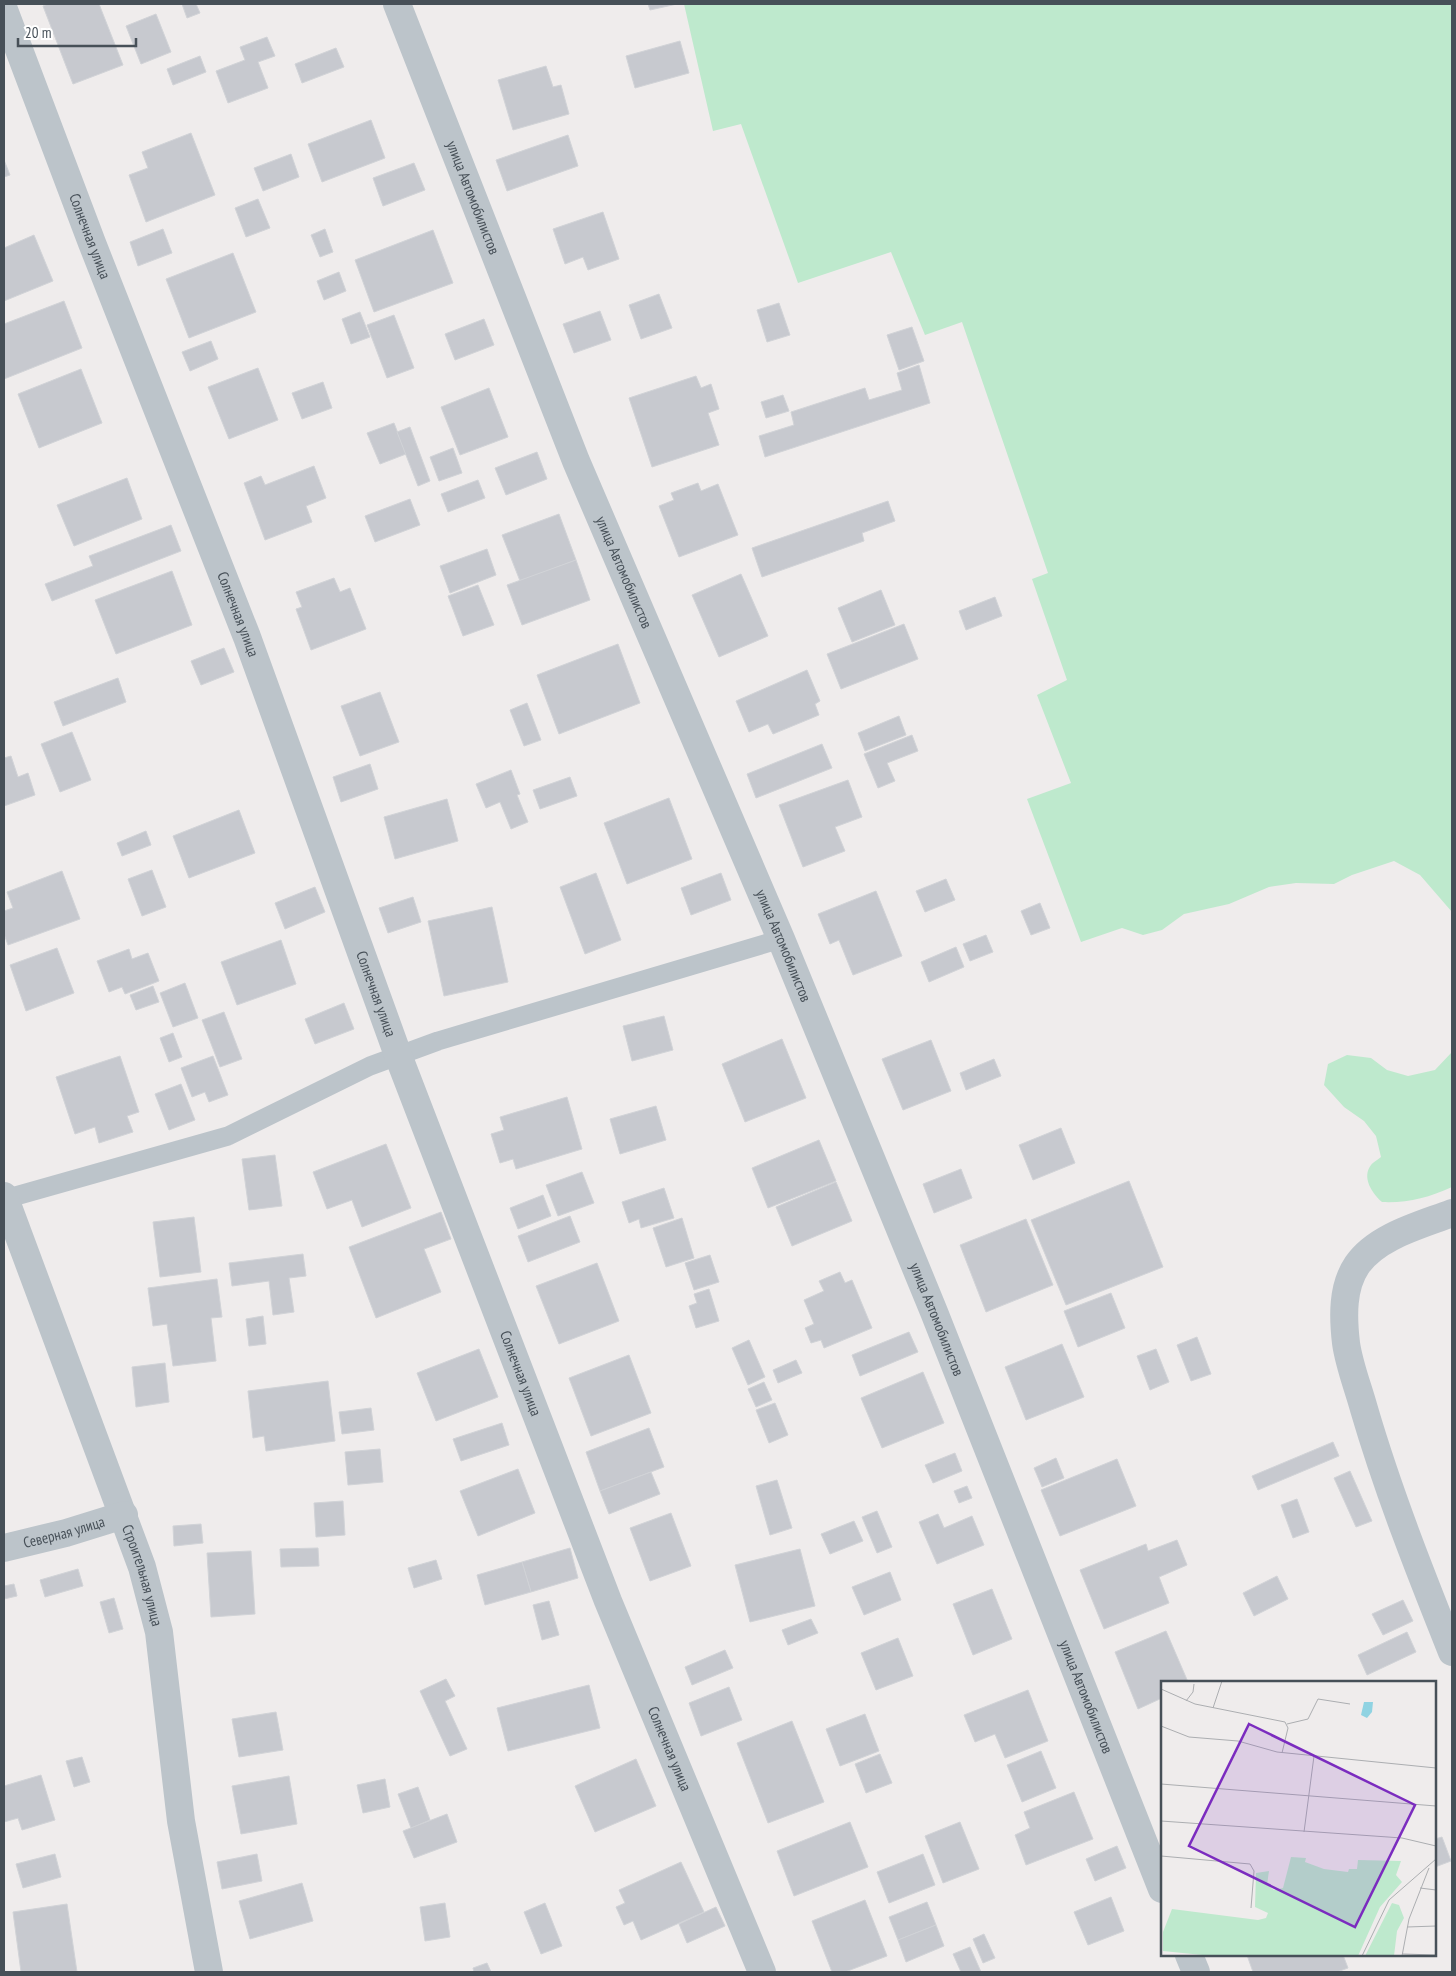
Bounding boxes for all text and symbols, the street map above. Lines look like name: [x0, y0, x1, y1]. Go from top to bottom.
scale bar: [18, 15, 135, 47]
text: 20 m: [25, 23, 51, 42]
street label: улица Автомобилистов: [443, 138, 504, 257]
street label: Солнечная улица: [65, 191, 115, 282]
street label: улица Автомобилистов: [592, 513, 657, 631]
street label: Солнечная улица: [213, 569, 263, 659]
street label: улица Автомобилистов: [752, 886, 816, 1005]
street label: Солнечная улица: [352, 948, 401, 1039]
street label: улица Автомобилистов: [906, 1260, 968, 1379]
street label: Солнечная улица: [496, 1328, 546, 1419]
street label: Северная улица: [21, 1512, 107, 1552]
street label: Строительная улица: [118, 1522, 167, 1628]
street label: улица Автомобилистов: [1056, 1637, 1118, 1756]
inset map: [1161, 1681, 1436, 1956]
street label: Солнечная улица: [644, 1703, 696, 1794]

